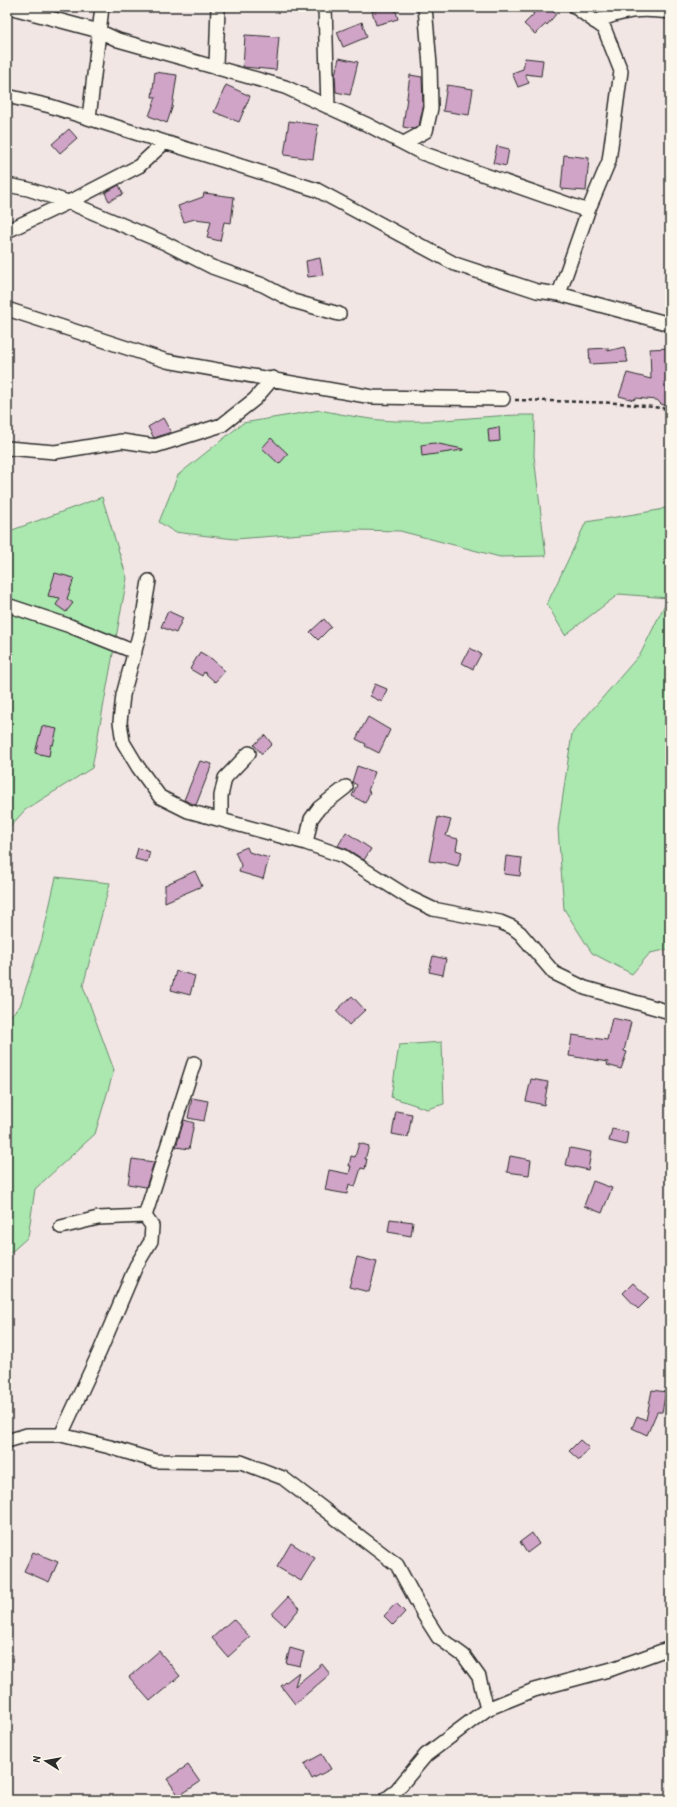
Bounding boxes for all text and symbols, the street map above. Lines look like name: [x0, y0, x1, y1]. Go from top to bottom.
north arrow: [26, 1741, 66, 1781]
text: N: [29, 1755, 44, 1763]

